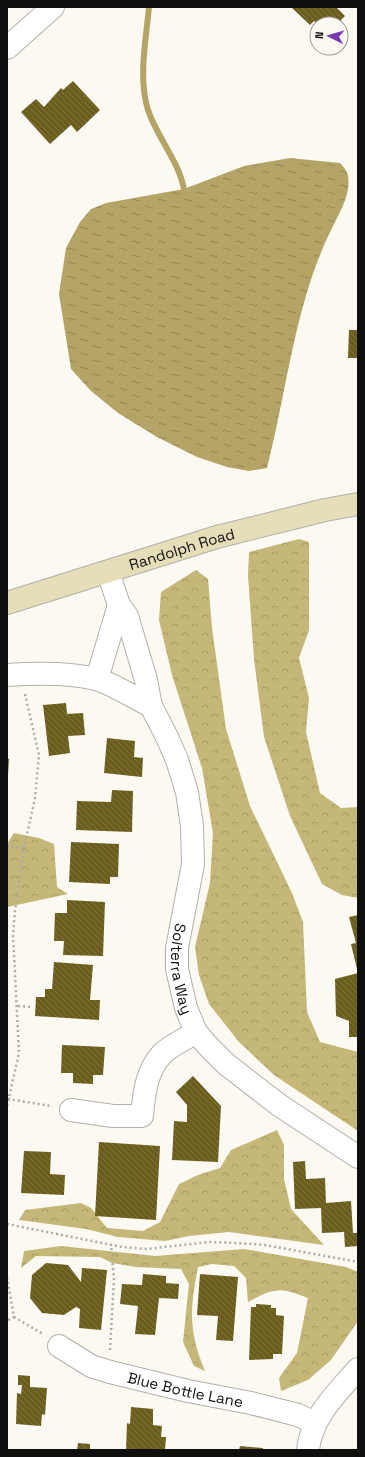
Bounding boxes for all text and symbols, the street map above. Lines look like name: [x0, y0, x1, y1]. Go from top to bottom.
north arrow: [309, 16, 349, 56]
text: N: [312, 31, 326, 39]
street label: Randolph Road: [126, 524, 236, 574]
street label: Solterra Way: [167, 922, 197, 1017]
street label: Blue Bottle Lane: [126, 1367, 245, 1411]

